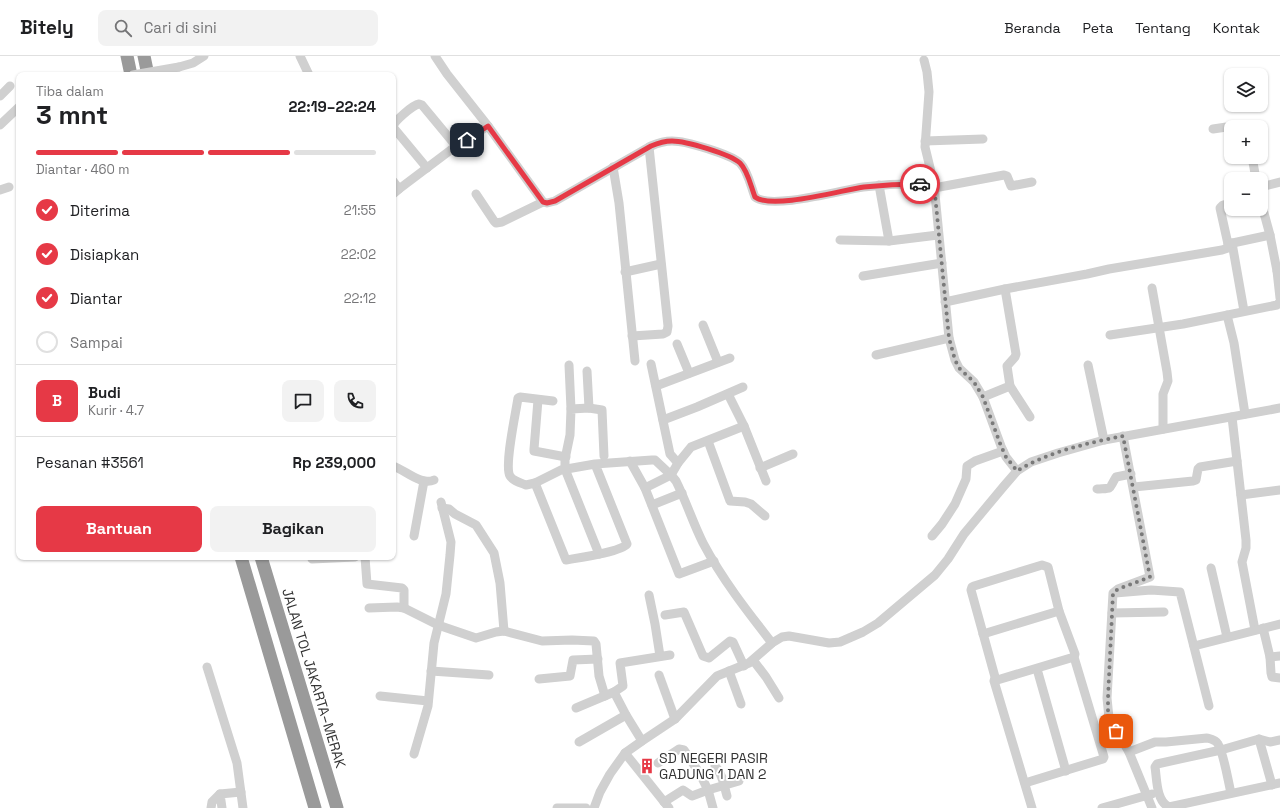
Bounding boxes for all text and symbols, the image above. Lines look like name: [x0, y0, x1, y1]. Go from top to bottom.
search box: [98, 10, 378, 46]
text: Bitely: [20, 15, 74, 40]
icon: search: [112, 17, 134, 39]
text: Cari di sini: [144, 18, 217, 37]
text: Beranda: [1004, 19, 1061, 37]
text: Peta: [1083, 19, 1113, 37]
text: Tentang: [1135, 19, 1191, 37]
text: Kontak: [1213, 19, 1260, 37]
map controls: [1224, 68, 1268, 216]
button: layers: [1224, 68, 1268, 112]
text: Tiba dalam: [36, 83, 104, 100]
text: 22:19–22:24: [288, 97, 376, 116]
text: 3 mnt: [36, 98, 108, 132]
button: +: [1224, 120, 1268, 164]
pin: [450, 123, 484, 157]
icon: home: [456, 129, 478, 151]
text: Diantar · 460 m: [36, 161, 129, 178]
courier: [900, 164, 940, 204]
button: −: [1224, 172, 1268, 216]
icon: car: [909, 173, 931, 195]
icon: check: [36, 199, 58, 221]
text: Diterima: [70, 201, 130, 220]
text: 21:55: [344, 202, 376, 219]
icon: check: [36, 243, 58, 265]
text: Disiapkan: [70, 245, 139, 264]
text: 22:02: [341, 246, 376, 263]
icon: check: [36, 287, 58, 309]
text: Diantar: [70, 289, 122, 308]
text: 22:12: [344, 290, 376, 307]
text: Sampai: [70, 333, 123, 352]
button: chat: [282, 380, 324, 422]
button: phone: [334, 380, 376, 422]
text: Budi: [88, 383, 121, 402]
text: B: [52, 391, 62, 410]
text: Kurir · 4.7: [88, 402, 144, 419]
text: Pesanan #3561: [36, 453, 144, 472]
text: Rp 239,000: [293, 453, 376, 472]
button: Bantuan: [36, 506, 202, 552]
button: Bagikan: [210, 506, 376, 552]
street label: JALAN TOL JAKARTA–MERAK: [278, 586, 350, 770]
pin: [1099, 714, 1133, 748]
icon: bag: [1105, 720, 1127, 742]
place label: SD NEGERI PASIR GADUNG 1 DAN 2: [659, 749, 768, 783]
building icon: SD NEGERI PASIR GADUNG 1 DAN 2: [638, 757, 656, 775]

